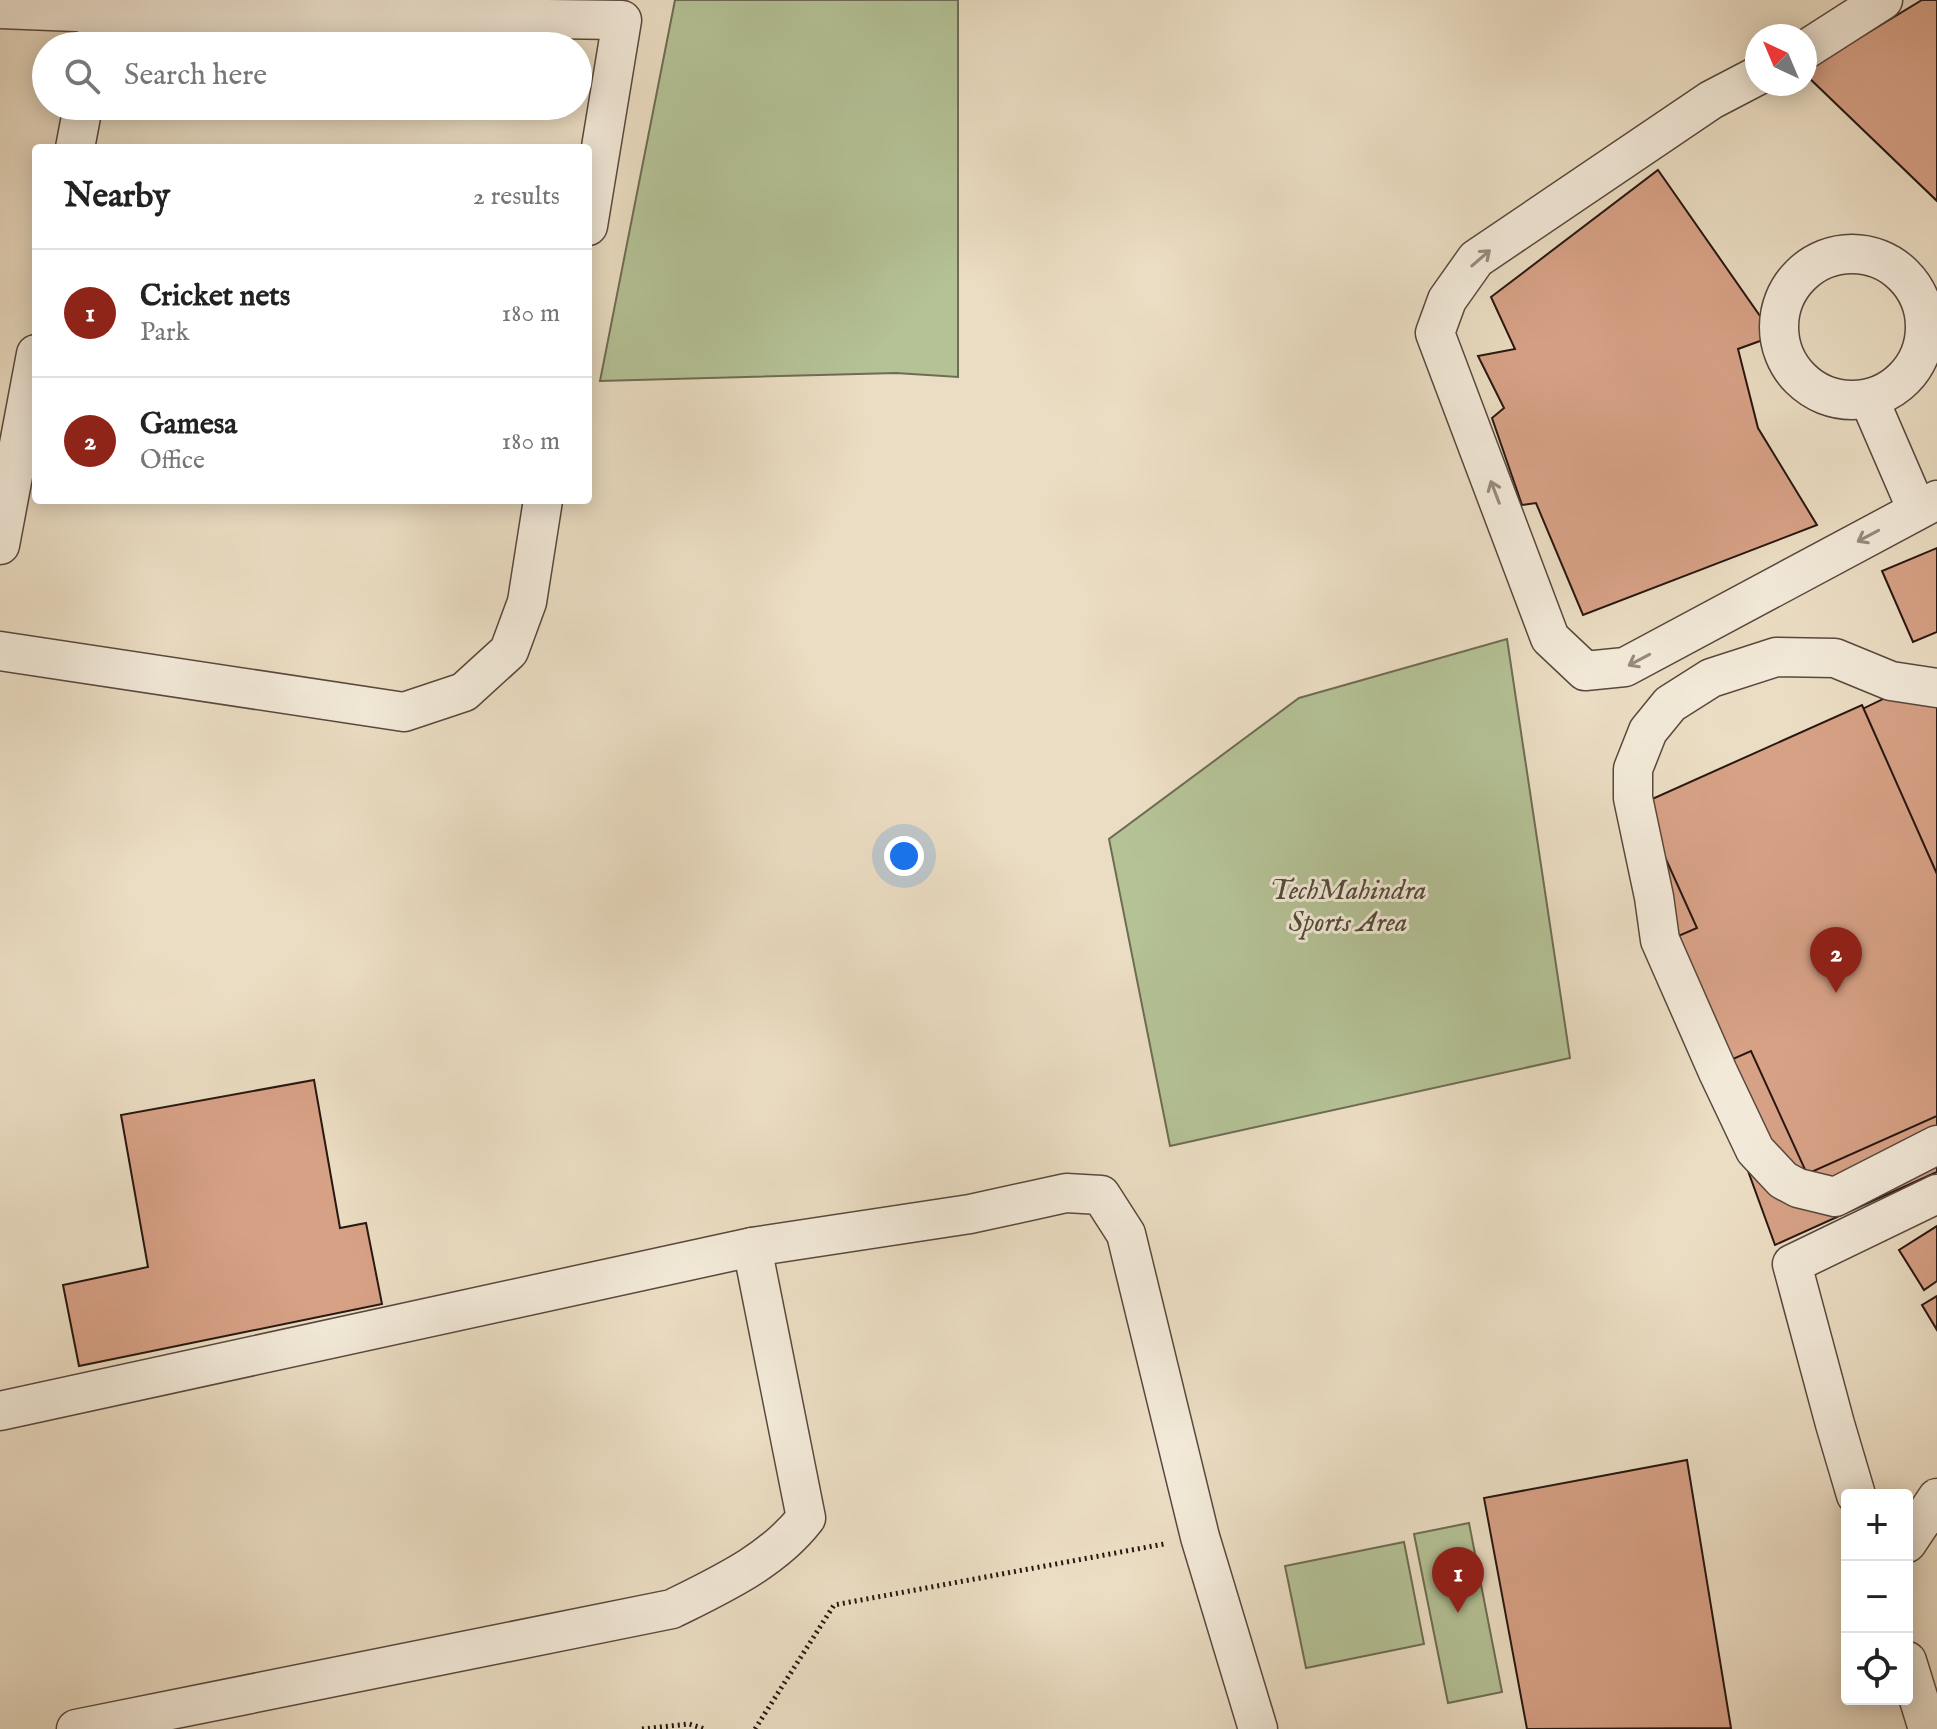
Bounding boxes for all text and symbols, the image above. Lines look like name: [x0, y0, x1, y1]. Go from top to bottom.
north arrow: [1745, 24, 1817, 96]
search box: [32, 32, 592, 120]
icon: search: [60, 54, 104, 98]
text: Search here: [124, 57, 267, 95]
text: Nearby: [64, 175, 170, 218]
text: 2 results: [473, 180, 560, 213]
one-way arrow: [1471, 249, 1492, 267]
text: Cricket nets: [140, 278, 290, 316]
text: 1: [85, 297, 95, 330]
text: 180 m: [502, 297, 560, 330]
text: Park: [140, 316, 189, 349]
text: Gamesa: [140, 406, 237, 444]
text: 2: [84, 425, 96, 458]
text: 180 m: [502, 425, 560, 458]
text: Office: [140, 444, 205, 477]
one-way arrow: [1487, 480, 1501, 505]
one-way arrow: [1857, 529, 1880, 545]
one-way arrow: [1628, 652, 1651, 668]
your location: [884, 836, 924, 876]
park label: TechMahindra Sports Area: [1270, 874, 1426, 941]
pin: 2: [1810, 927, 1862, 993]
map controls: [1841, 1489, 1913, 1705]
button: +: [1841, 1489, 1913, 1561]
pin: 1: [1432, 1547, 1484, 1613]
button: −: [1841, 1561, 1913, 1633]
button: locate: [1841, 1633, 1913, 1705]

